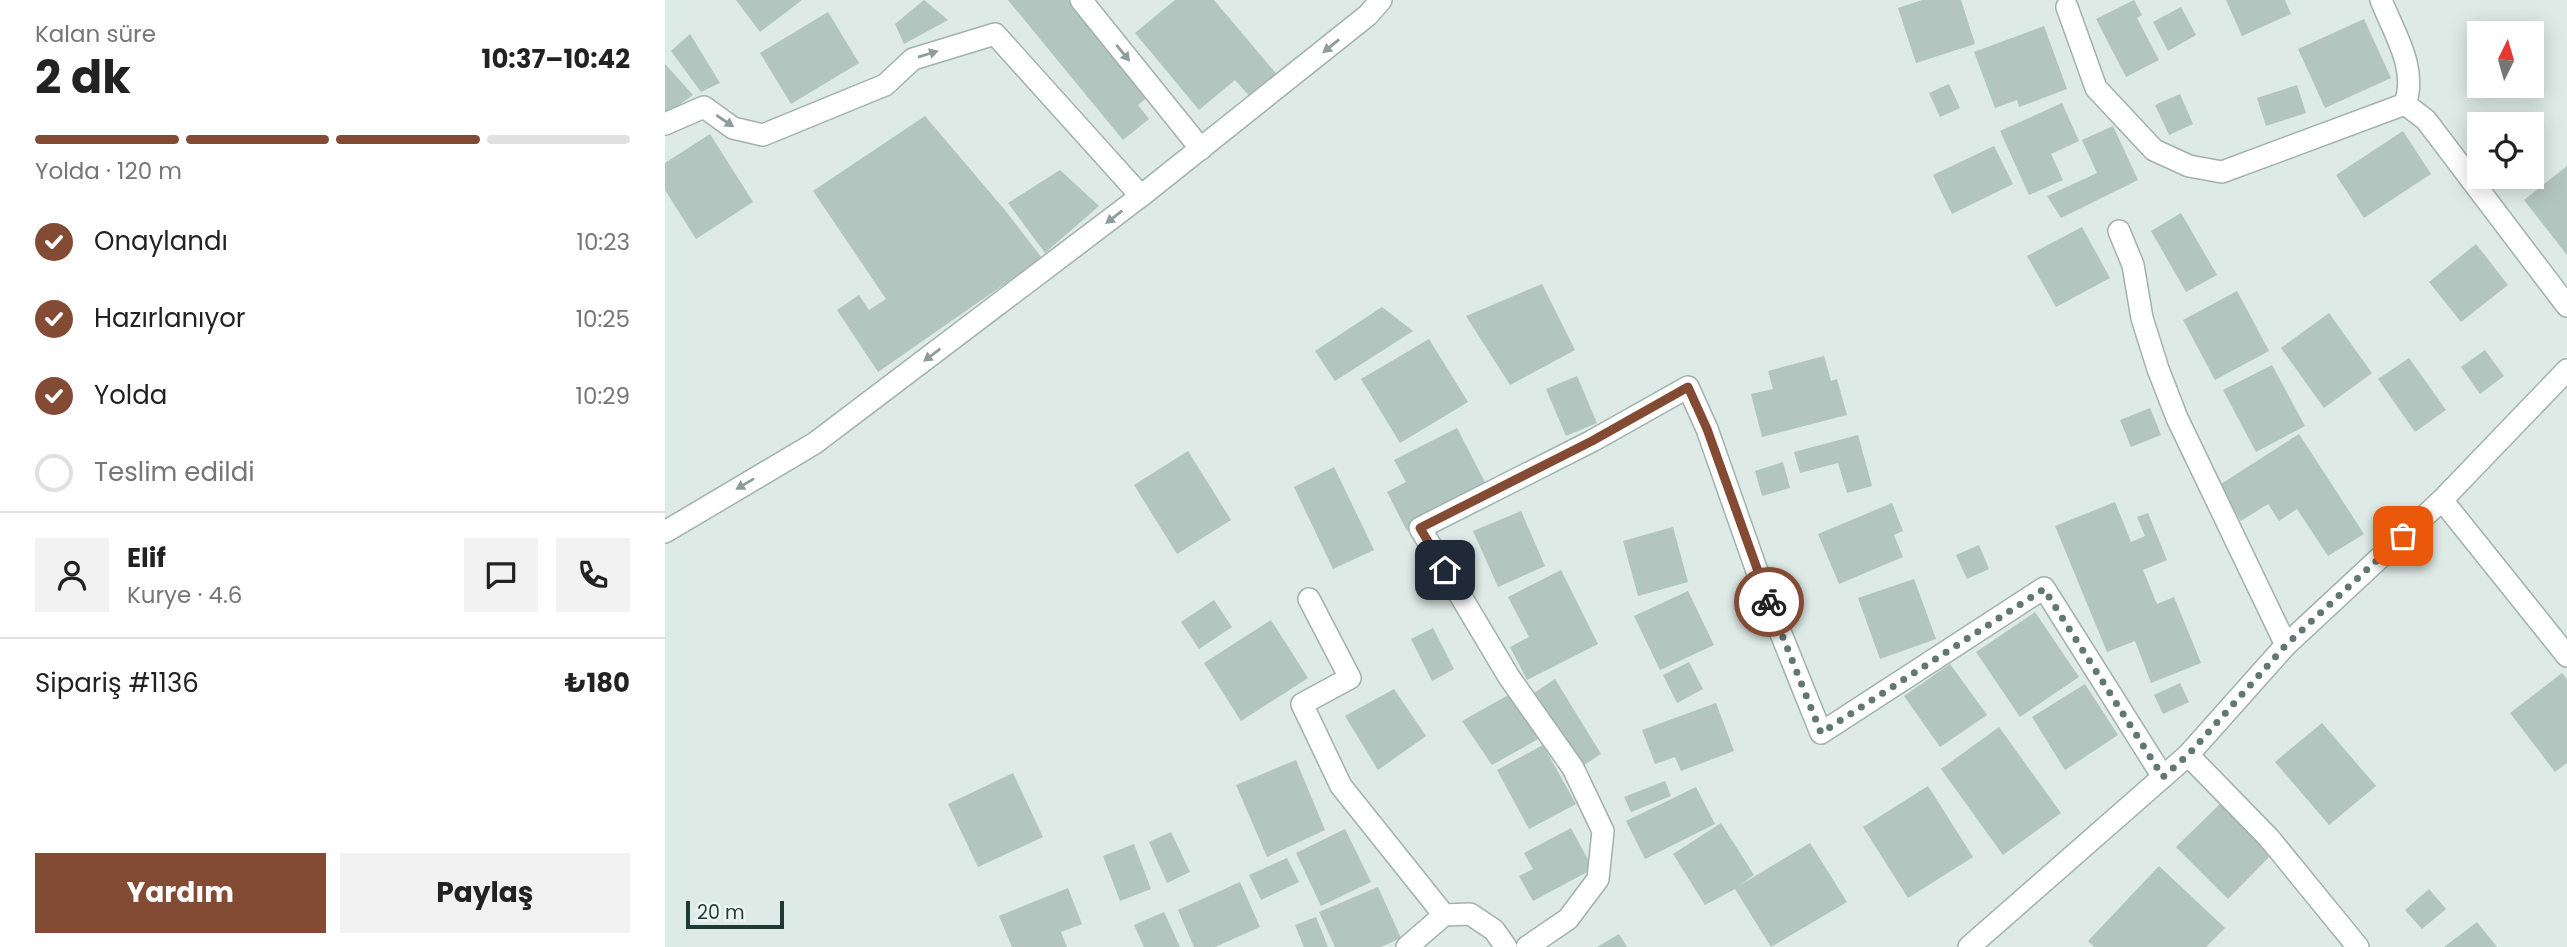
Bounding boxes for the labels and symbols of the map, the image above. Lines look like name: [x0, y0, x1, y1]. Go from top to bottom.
north arrow: [2467, 21, 2545, 98]
one-way arrow: [1322, 38, 1339, 53]
one-way arrow: [1116, 44, 1131, 62]
one-way arrow: [918, 49, 939, 59]
one-way arrow: [715, 115, 735, 128]
one-way arrow: [1105, 210, 1123, 225]
one-way arrow: [923, 347, 941, 361]
one-way arrow: [736, 478, 755, 490]
pin: [2373, 506, 2433, 566]
pin: [1415, 540, 1475, 600]
courier: [1734, 567, 1804, 637]
scale bar: [686, 898, 784, 930]

